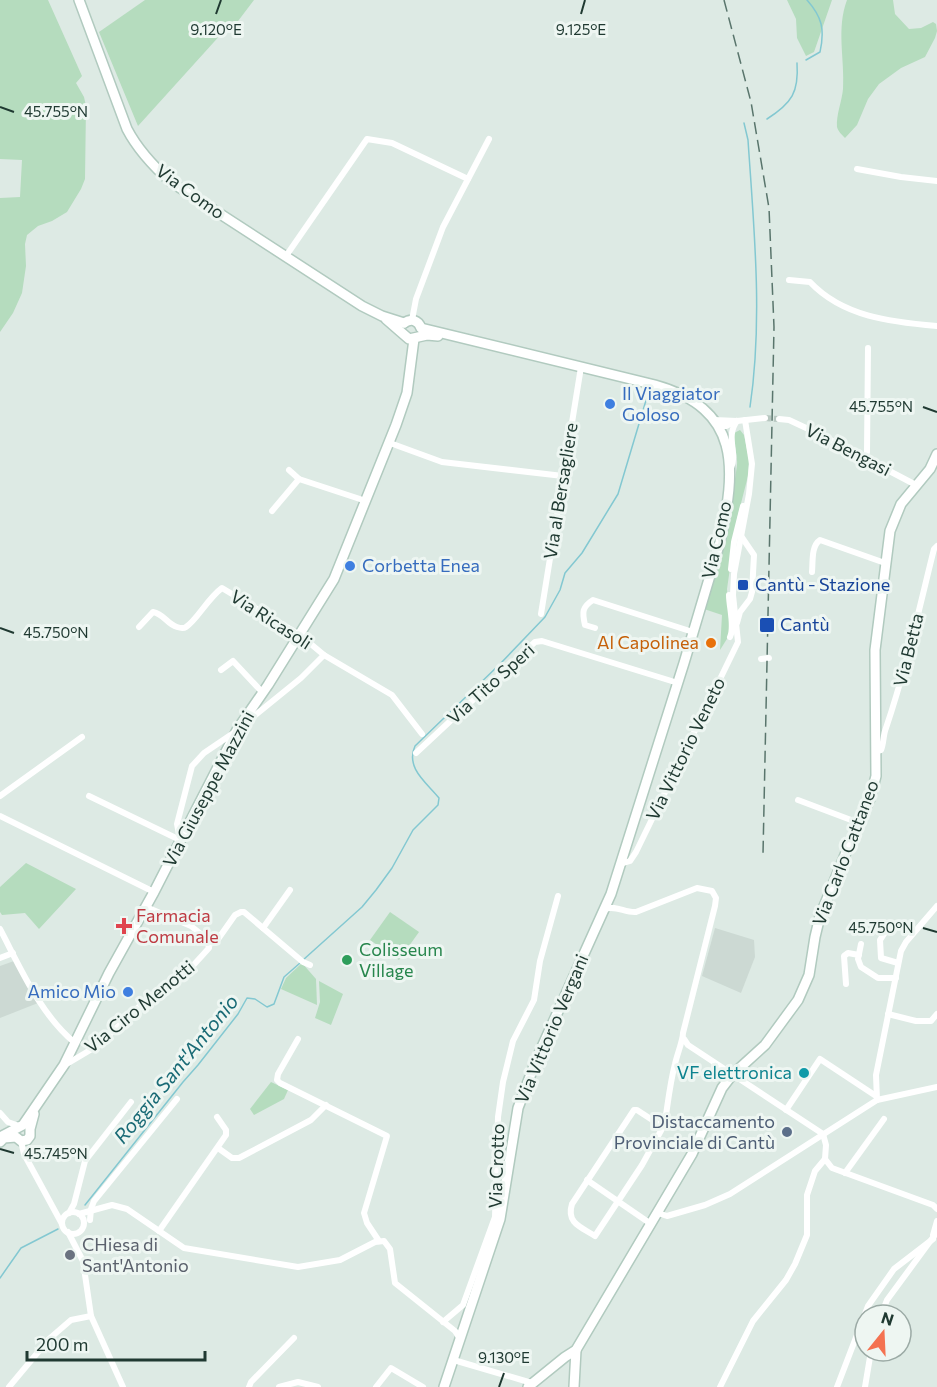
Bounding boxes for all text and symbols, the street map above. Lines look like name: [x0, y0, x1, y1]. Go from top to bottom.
text: 9.120°E: [190, 20, 242, 38]
text: 9.125°E: [556, 20, 606, 38]
text: 45.755°N: [24, 102, 88, 120]
street label: Via Como: [152, 159, 229, 223]
place label: Il Viaggiator Goloso: [622, 382, 720, 425]
marker: Il Viaggiator Goloso: [603, 397, 617, 411]
text: 45.755°N: [849, 397, 913, 415]
street label: Via Bengasi: [802, 418, 895, 480]
street label: Via al Bersagliere: [538, 421, 582, 561]
street label: Via Como: [696, 499, 736, 581]
place label: Corbetta Enea: [362, 554, 480, 576]
marker: Corbetta Enea: [343, 559, 357, 573]
place label: Cantù - Stazione: [755, 573, 890, 595]
marker: Cantù - Stazione: [736, 578, 750, 592]
street label: Via Ricasoli: [227, 585, 317, 654]
street label: Via Betta: [888, 611, 928, 689]
place label: Cantù: [780, 613, 830, 635]
marker: Cantù: [758, 616, 776, 634]
text: 45.750°N: [23, 623, 89, 641]
place label: Al Capolinea: [597, 631, 699, 653]
marker: Al Capolinea: [704, 636, 718, 650]
street label: Via Tito Speri: [442, 638, 539, 728]
street label: Via Vittorio Veneto: [641, 673, 729, 824]
street label: Via Giuseppe Mazzini: [158, 707, 259, 870]
street label: Via Carlo Cattaneo: [807, 777, 883, 928]
place label: Farmacia Comunale: [136, 904, 219, 947]
text: 45.750°N: [848, 918, 914, 936]
marker: Farmacia Comunale: [117, 919, 131, 933]
place label: Colisseum Village: [359, 938, 443, 981]
street label: Via Vittorio Vergani: [510, 951, 592, 1107]
marker: Colisseum Village: [340, 953, 354, 967]
street label: Via Ciro Menotti: [80, 955, 199, 1057]
place label: Amico Mio: [28, 980, 116, 1002]
marker: Amico Mio: [121, 985, 135, 999]
water label: Roggia Sant'Antonio: [108, 989, 243, 1148]
place label: VF elettronica: [677, 1061, 792, 1083]
marker: VF elettronica: [797, 1066, 811, 1080]
place label: Distaccamento Provinciale di Cantù: [614, 1110, 775, 1153]
street label: Via Crotto: [484, 1123, 508, 1209]
marker: Distaccamento Provinciale di Cantù: [780, 1125, 794, 1139]
text: 45.745°N: [24, 1144, 88, 1162]
place label: CHiesa di Sant'Antonio: [82, 1233, 189, 1276]
marker: CHiesa di Sant'Antonio: [63, 1248, 77, 1262]
north arrow: [853, 1303, 913, 1363]
text: N: [879, 1307, 896, 1329]
scale bar: [27, 1324, 206, 1362]
text: 200 m: [36, 1333, 89, 1355]
text: 9.130°E: [478, 1348, 530, 1366]

